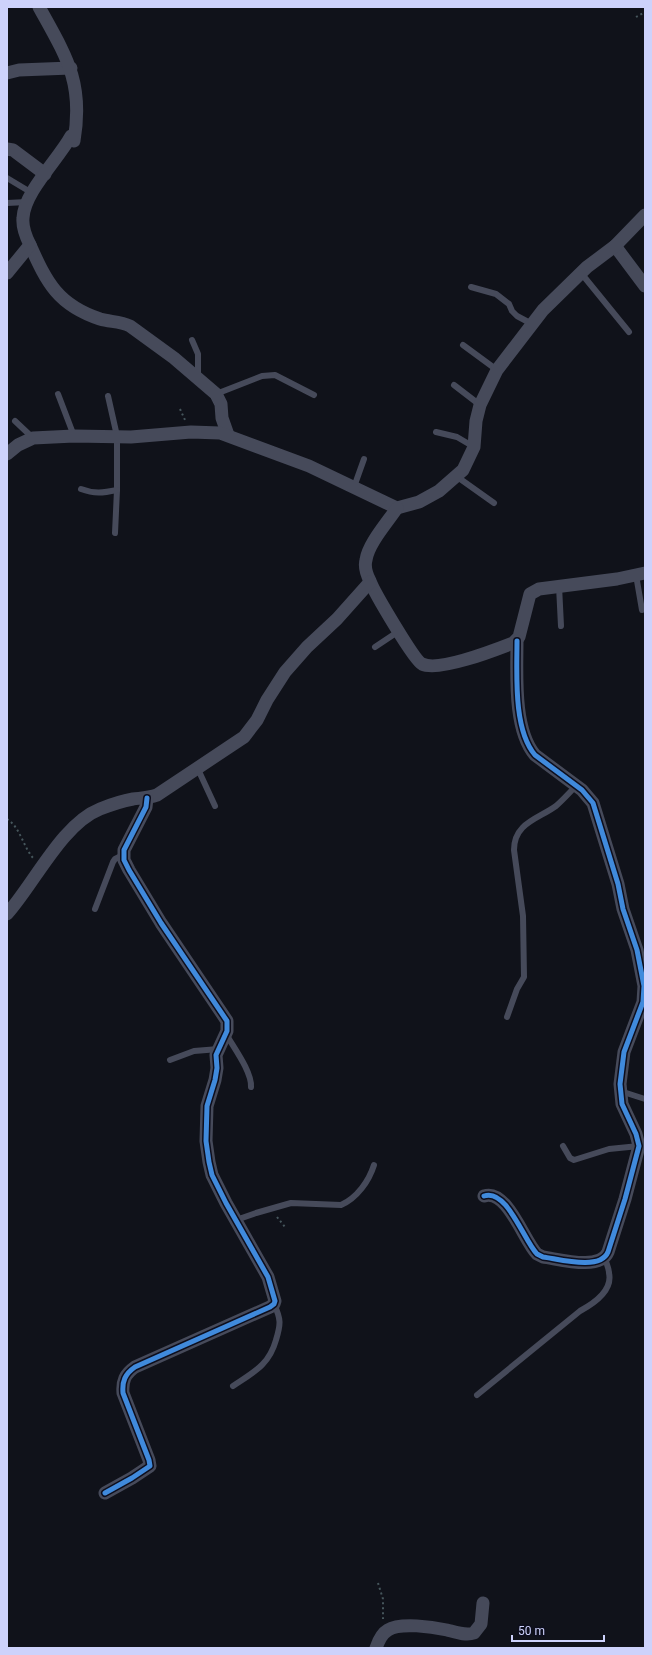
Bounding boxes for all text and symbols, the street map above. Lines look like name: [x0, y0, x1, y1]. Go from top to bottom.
scale bar: [512, 1617, 604, 1643]
text: 50 m: [518, 1624, 545, 1638]

